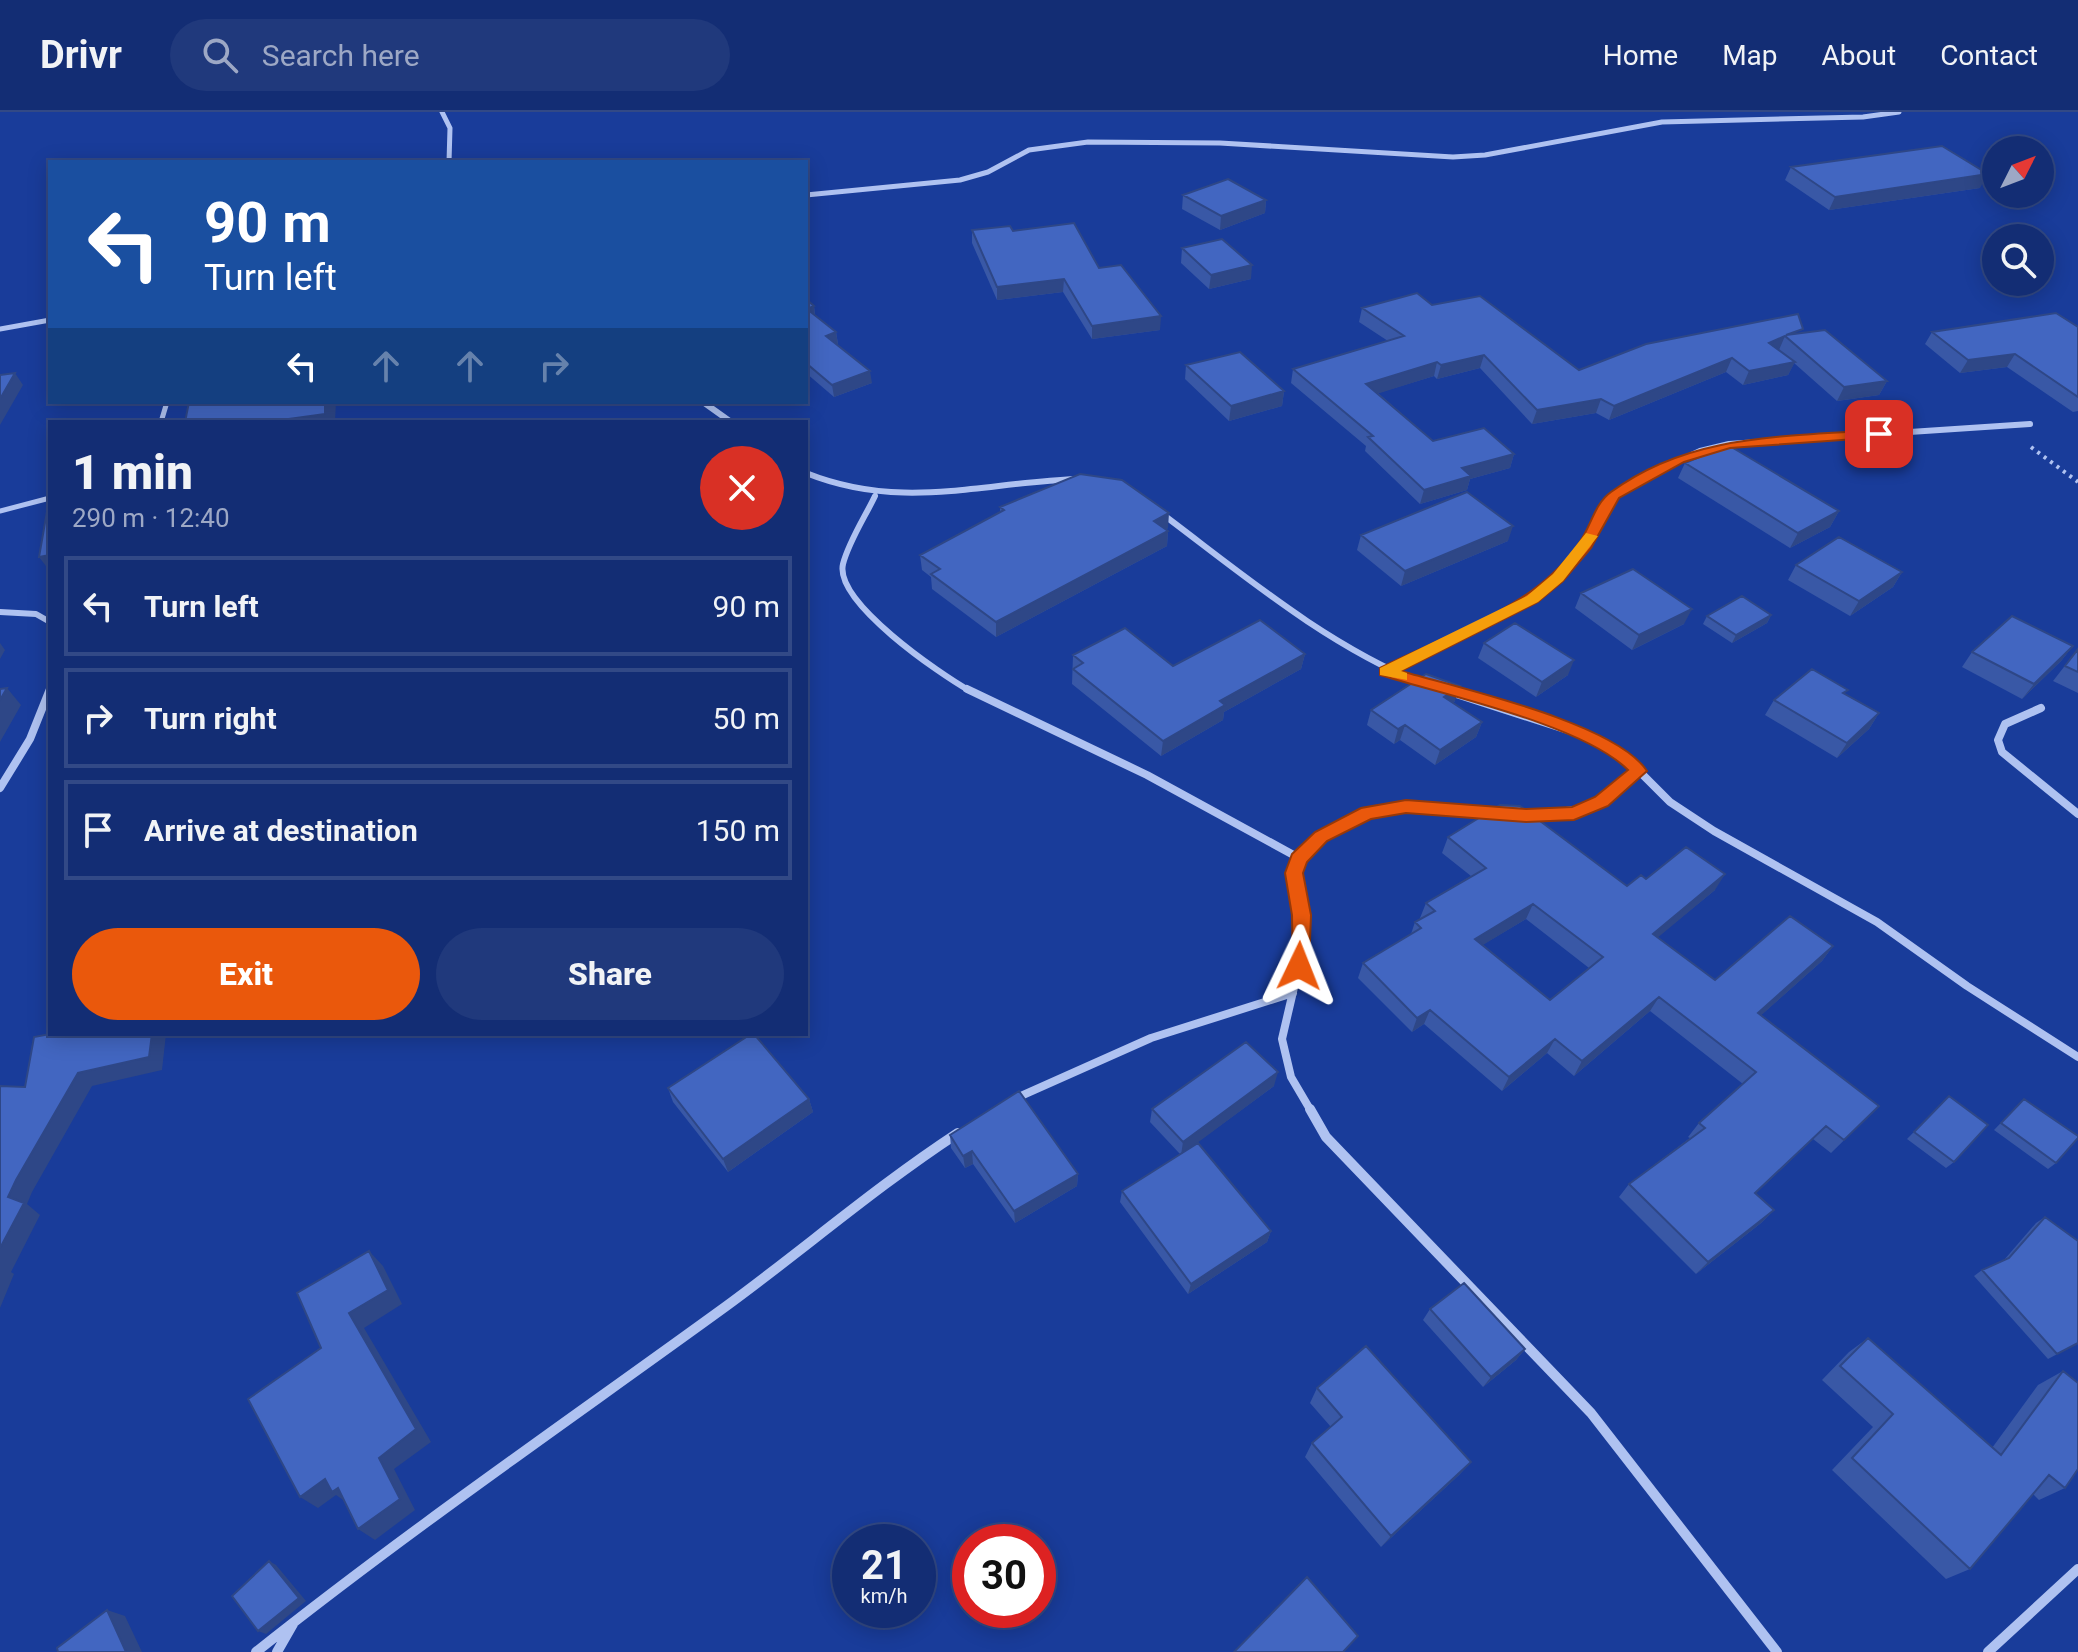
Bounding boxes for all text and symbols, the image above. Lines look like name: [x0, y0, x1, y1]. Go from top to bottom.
search box: [170, 19, 730, 91]
text: Drivr: [40, 33, 122, 77]
icon: search: [198, 33, 242, 77]
text: Search here: [262, 38, 420, 73]
text: Home: [1603, 39, 1678, 72]
text: Map: [1722, 39, 1778, 72]
text: About: [1822, 39, 1896, 72]
text: Contact: [1940, 39, 2038, 72]
north arrow: [1982, 136, 2054, 208]
map controls: [1982, 136, 2054, 296]
text: 90 m: [204, 190, 331, 256]
icon: left: [72, 192, 176, 296]
button: search: [1982, 224, 2054, 296]
text: Turn left: [204, 257, 337, 299]
icon: left: [280, 344, 324, 388]
icon: ahead: [364, 344, 408, 388]
icon: ahead: [448, 344, 492, 388]
icon: right: [532, 344, 576, 388]
pin: [1845, 400, 1913, 468]
icon: arrive: [1857, 412, 1901, 456]
text: 1 min: [72, 444, 193, 501]
button: close: [700, 446, 784, 530]
text: 290 m · 12:40: [72, 503, 230, 533]
icon: left: [76, 584, 120, 628]
text: Turn left: [144, 589, 259, 624]
text: 90 m: [713, 589, 780, 624]
icon: right: [76, 696, 120, 740]
text: Turn right: [144, 701, 277, 736]
text: 50 m: [713, 701, 780, 736]
icon: arrive: [76, 808, 120, 852]
text: Arrive at destination: [144, 813, 418, 848]
text: 150 m: [696, 813, 780, 848]
position arrow: [1257, 924, 1341, 1008]
button: Exit: [72, 928, 420, 1020]
button: Share: [436, 928, 784, 1020]
speed limit sign: 30: [952, 1524, 1056, 1628]
text: 21: [861, 1542, 907, 1589]
text: km/h: [861, 1584, 907, 1608]

